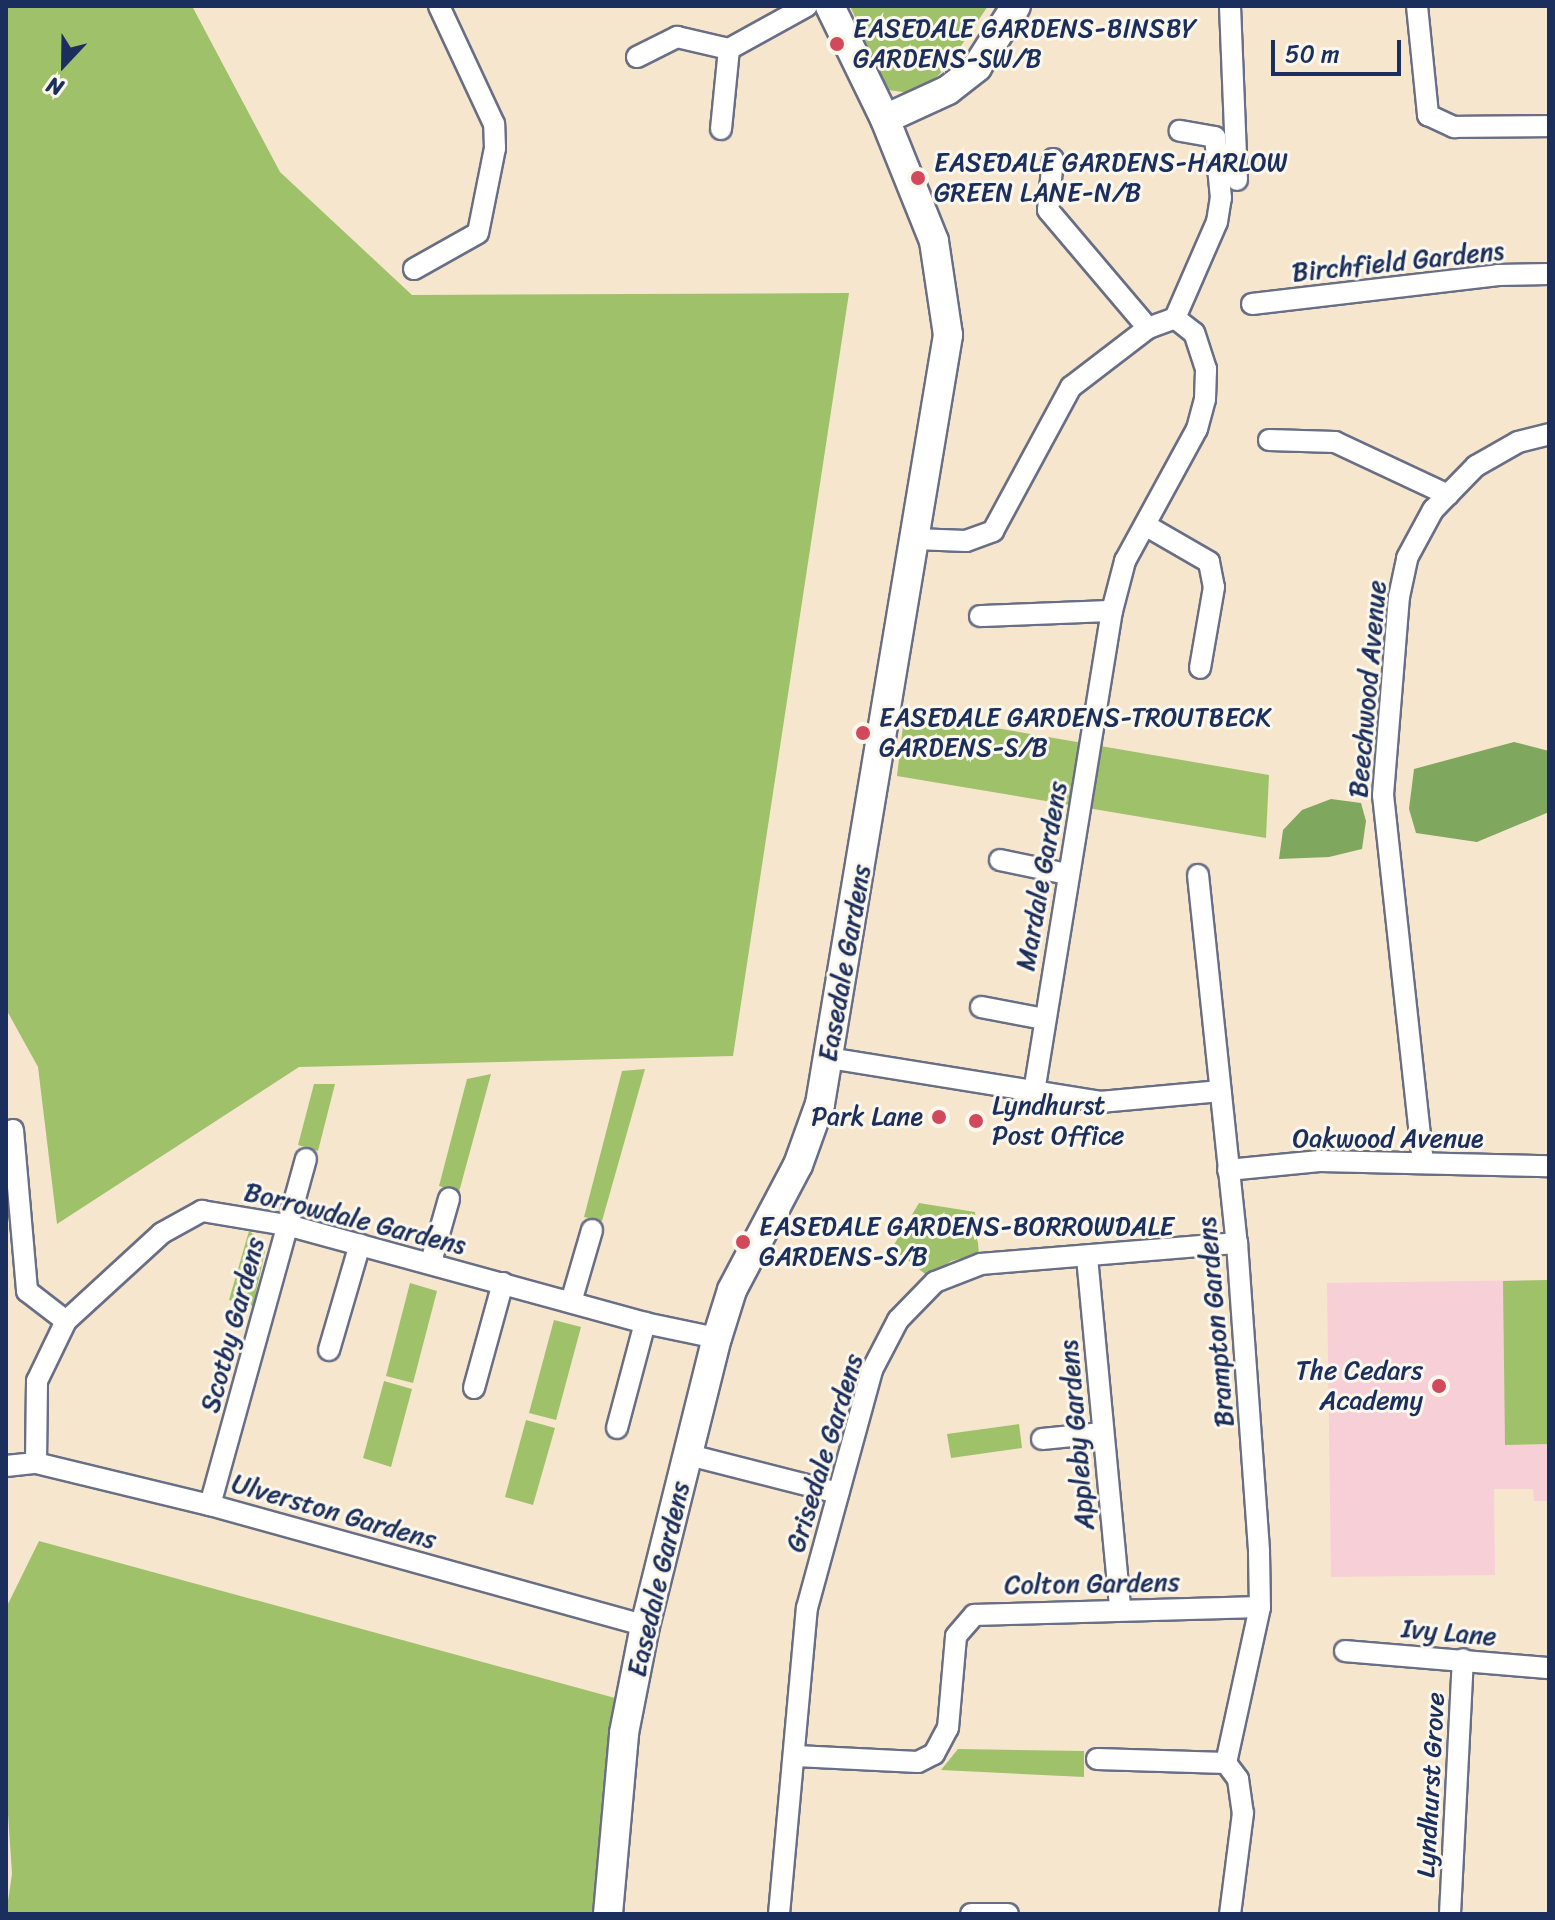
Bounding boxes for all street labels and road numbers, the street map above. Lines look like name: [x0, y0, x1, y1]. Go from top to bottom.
street label: Birchfield Gardens: [1290, 235, 1506, 289]
street label: Beechwood Avenue: [1343, 579, 1393, 799]
street label: Mardale Gardens: [1010, 779, 1074, 973]
street label: Easedale Gardens: [812, 862, 878, 1064]
street label: Oakwood Avenue: [1292, 1123, 1484, 1155]
street label: Borrowdale Gardens: [240, 1176, 470, 1262]
street label: Brampton Gardens: [1191, 1215, 1241, 1429]
street label: Scotby Gardens: [195, 1234, 271, 1416]
street label: Appleby Gardens: [1053, 1338, 1101, 1532]
street label: Grisedale Gardens: [780, 1350, 870, 1556]
street label: Ulverston Gardens: [228, 1468, 440, 1556]
street label: Easedale Gardens: [621, 1478, 697, 1680]
street label: Colton Gardens: [1004, 1567, 1180, 1601]
street label: Ivy Lane: [1400, 1613, 1498, 1653]
street label: Lyndhurst Grove: [1411, 1691, 1451, 1879]

